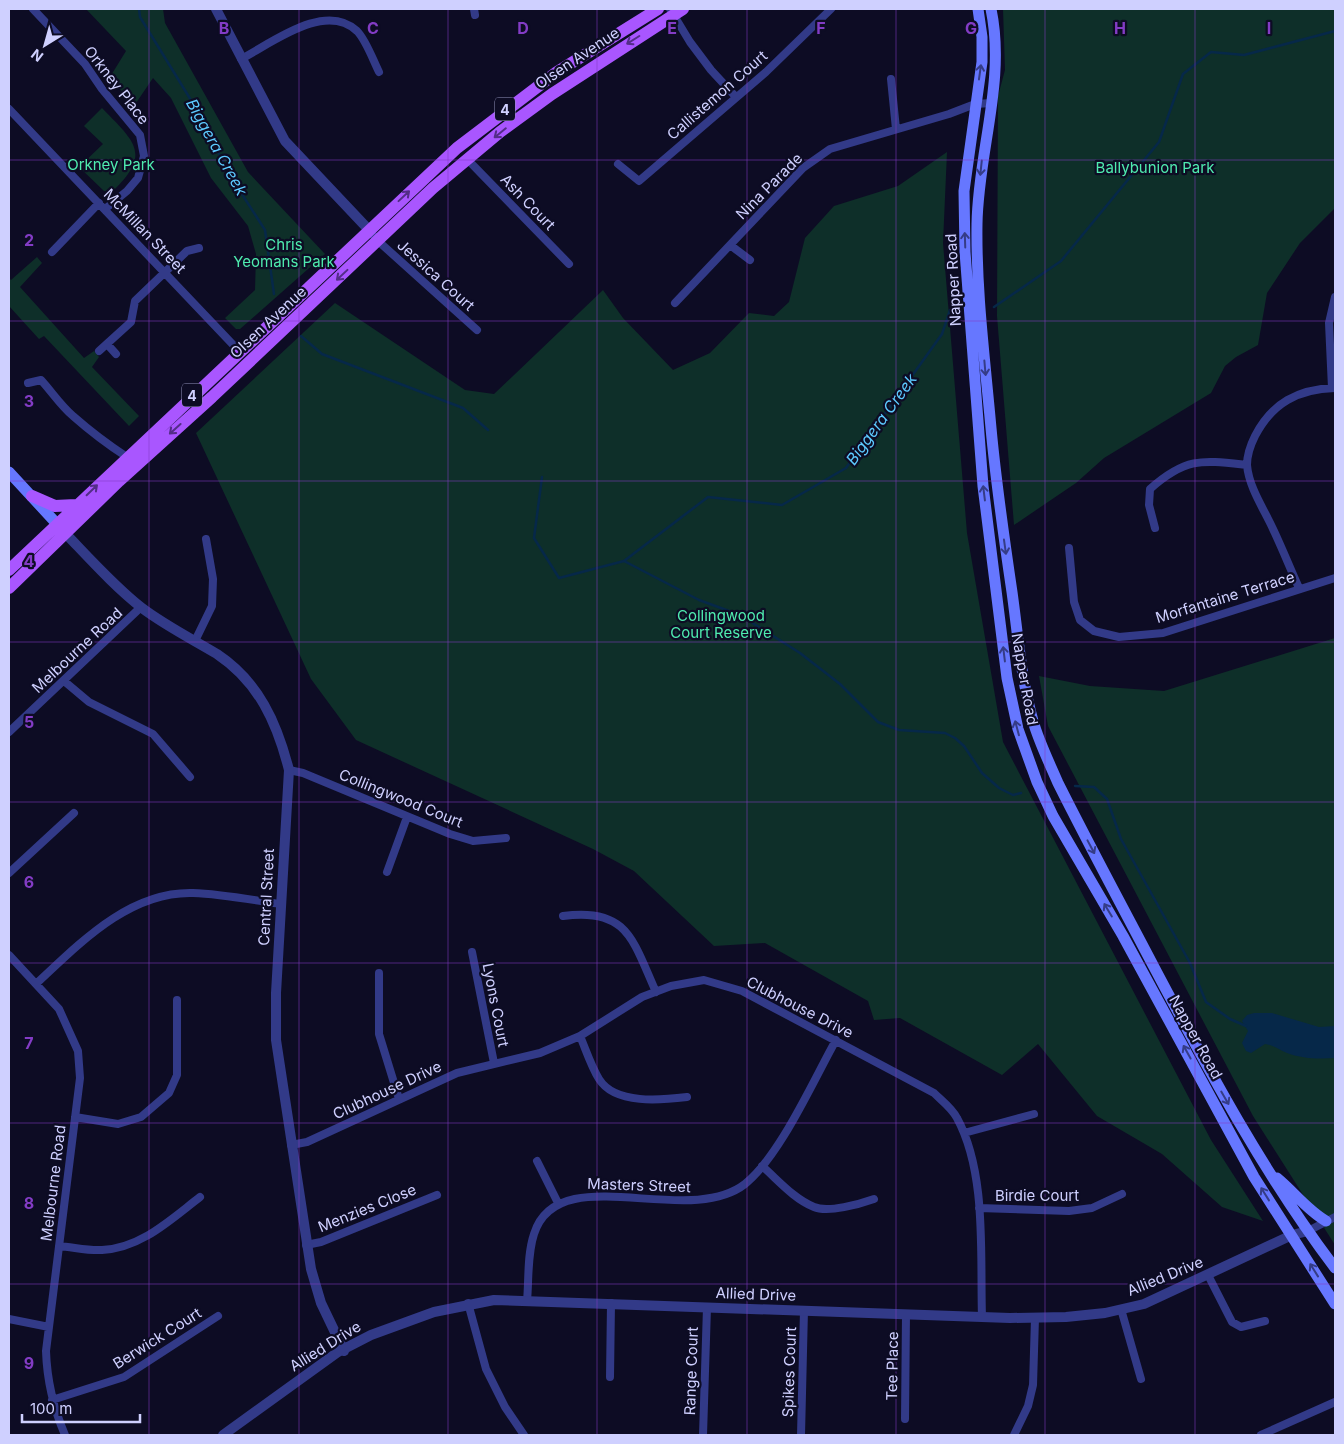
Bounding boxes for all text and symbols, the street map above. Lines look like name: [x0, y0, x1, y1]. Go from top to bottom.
text: B: [219, 18, 229, 38]
text: C: [367, 18, 379, 38]
text: D: [517, 18, 529, 38]
text: E: [667, 18, 677, 38]
text: F: [816, 18, 826, 38]
text: G: [965, 18, 977, 38]
text: H: [1114, 18, 1126, 38]
text: I: [1267, 18, 1271, 38]
north arrow: [20, 20, 70, 70]
street label: Olsen Avenue: [531, 23, 623, 93]
one-way arrow: [627, 36, 641, 46]
street label: Orkney Place: [80, 42, 154, 128]
text: N: [27, 46, 46, 66]
street label: Callistemon Court: [663, 46, 771, 144]
one-way arrow: [975, 65, 985, 81]
water label: Biggera Creek: [182, 95, 252, 199]
road number: 4: [495, 98, 515, 120]
one-way arrow: [493, 127, 506, 138]
street label: Nina Parade: [732, 149, 806, 223]
park label: Orkney Park: [67, 155, 156, 174]
park label: Ballybunion Park: [1096, 158, 1215, 177]
one-way arrow: [976, 159, 986, 175]
street label: Ash Court: [497, 170, 560, 234]
street label: McMillan Street: [100, 185, 190, 277]
one-way arrow: [397, 190, 410, 202]
text: 2: [24, 230, 34, 250]
one-way arrow: [960, 232, 969, 248]
street label: Napper Road: [941, 233, 965, 327]
park label: Chris Yeomans Park: [233, 235, 335, 271]
street label: Jessica Court: [393, 235, 479, 315]
one-way arrow: [336, 268, 348, 281]
street label: Olsen Avenue: [226, 282, 310, 362]
one-way arrow: [981, 360, 990, 376]
water label: Biggera Creek: [841, 369, 921, 469]
road number: 4: [182, 384, 202, 406]
text: 3: [24, 391, 34, 411]
one-way arrow: [169, 423, 182, 435]
one-way arrow: [86, 484, 99, 496]
one-way arrow: [979, 485, 989, 501]
one-way arrow: [1000, 539, 1010, 555]
text: 4: [24, 551, 35, 571]
street label: Morfantaine Terrace: [1153, 567, 1297, 627]
street label: Melbourne Road: [28, 603, 126, 697]
park label: Collingwood Court Reserve: [670, 606, 772, 642]
street label: Napper Road: [1008, 632, 1042, 726]
one-way arrow: [999, 647, 1009, 663]
text: 5: [24, 712, 34, 732]
one-way arrow: [1012, 721, 1022, 737]
street label: Collingwood Court: [336, 764, 466, 832]
one-way arrow: [1086, 839, 1096, 854]
street label: Central Street: [254, 848, 278, 946]
text: 6: [24, 872, 34, 892]
one-way arrow: [1102, 904, 1112, 918]
street label: Lyons Court: [479, 961, 513, 1049]
street label: Clubhouse Drive: [743, 972, 857, 1042]
street label: Napper Road: [1165, 992, 1227, 1082]
text: 7: [24, 1033, 34, 1053]
one-way arrow: [1182, 1045, 1191, 1060]
street label: Clubhouse Drive: [330, 1057, 444, 1123]
one-way arrow: [1220, 1091, 1230, 1105]
street label: Melbourne Road: [36, 1124, 70, 1242]
street label: Masters Street: [587, 1174, 691, 1196]
street label: Menzies Close: [315, 1180, 419, 1236]
street label: Birdie Court: [995, 1186, 1079, 1205]
one-way arrow: [1260, 1188, 1270, 1202]
text: 8: [24, 1193, 34, 1213]
street label: Allied Drive: [1124, 1252, 1206, 1300]
one-way arrow: [1308, 1263, 1318, 1277]
street label: Allied Drive: [715, 1283, 797, 1305]
street label: Berwick Court: [109, 1303, 205, 1373]
street label: Allied Drive: [286, 1317, 364, 1375]
street label: Range Court: [680, 1326, 702, 1416]
street label: Spikes Court: [778, 1326, 800, 1418]
street label: Tee Place: [882, 1331, 902, 1401]
text: 9: [24, 1353, 34, 1373]
scale bar: [22, 1392, 140, 1424]
text: 100 m: [30, 1399, 72, 1418]

